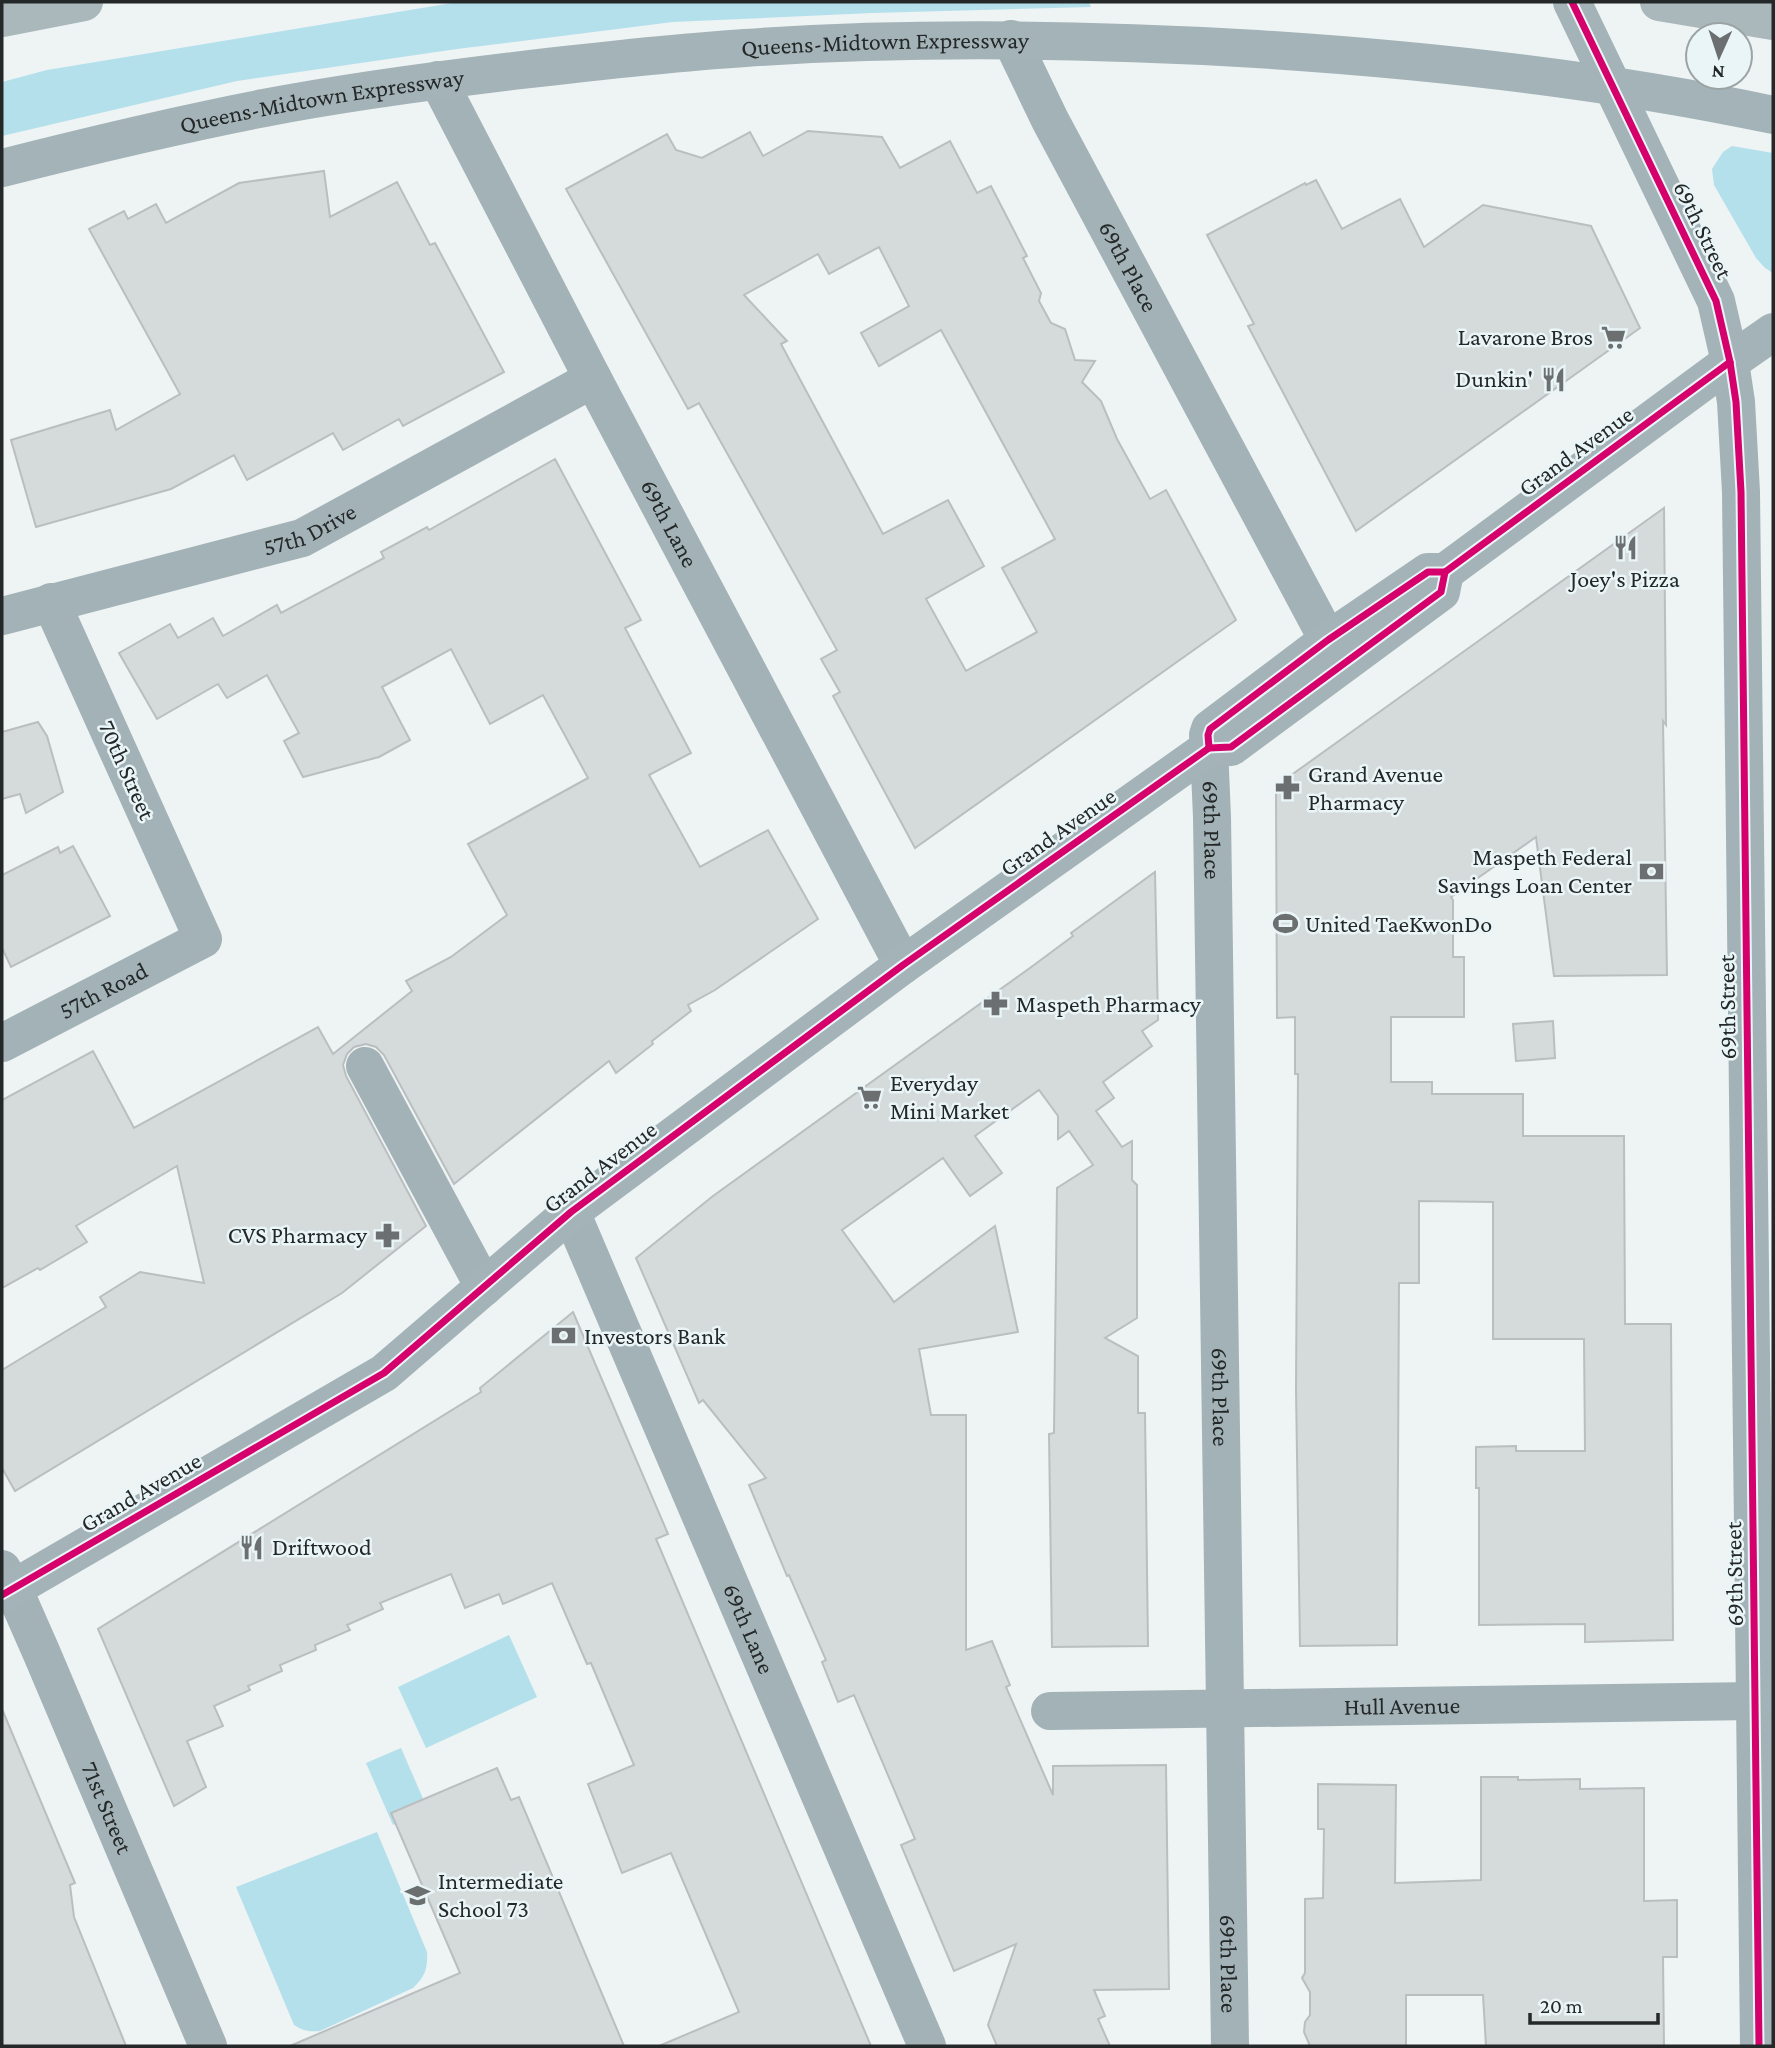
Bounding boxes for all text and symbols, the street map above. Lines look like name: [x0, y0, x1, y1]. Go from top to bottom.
north arrow: [1684, 21, 1754, 91]
street label: Queens-Midtown Expressway: [740, 26, 1030, 61]
text: N: [1711, 62, 1725, 83]
street label: Queens-Midtown Expressway: [177, 63, 466, 138]
street label: 69th Street: [1668, 177, 1739, 284]
street label: 69th Place: [1094, 216, 1164, 316]
place label: Lavarone Bros: [1458, 323, 1593, 350]
supermarket icon: Lavarone Bros: [1599, 323, 1627, 351]
place label: Dunkin': [1455, 365, 1533, 392]
restaurant icon: Dunkin': [1539, 365, 1567, 393]
street label: Grand Avenue: [1513, 400, 1638, 501]
street label: 69th Lane: [635, 474, 704, 572]
street label: 57th Drive: [260, 497, 361, 561]
restaurant icon: Joey's Pizza: [1611, 534, 1639, 562]
place label: Joey's Pizza: [1568, 565, 1680, 592]
street label: 70th Street: [94, 716, 162, 825]
place label: Grand Avenue Pharmacy: [1308, 760, 1443, 815]
pharmacy icon: Grand Avenue Pharmacy: [1274, 774, 1302, 802]
street label: 69th Place: [1197, 780, 1227, 880]
street label: Grand Avenue: [995, 782, 1121, 881]
place label: Maspeth Federal Savings Loan Center: [1437, 843, 1632, 898]
bank icon: Maspeth Federal Savings Loan Center: [1638, 857, 1666, 885]
sports icon: United TaeKwonDo: [1271, 910, 1299, 938]
place label: United TaeKwonDo: [1305, 910, 1492, 937]
street label: 69th Street: [1712, 953, 1741, 1060]
street label: 57th Road: [54, 956, 152, 1024]
pharmacy icon: Maspeth Pharmacy: [982, 990, 1010, 1018]
place label: Maspeth Pharmacy: [1016, 990, 1202, 1017]
place label: Everyday Mini Market: [890, 1069, 1010, 1124]
supermarket icon: Everyday Mini Market: [856, 1083, 884, 1111]
street label: Grand Avenue: [538, 1115, 662, 1218]
place label: CVS Pharmacy: [228, 1221, 368, 1248]
pharmacy icon: CVS Pharmacy: [373, 1221, 401, 1249]
bank icon: Investors Bank: [550, 1322, 578, 1350]
place label: Investors Bank: [584, 1322, 726, 1349]
street label: 69th Place: [1207, 1347, 1235, 1447]
street label: Grand Avenue: [76, 1446, 206, 1537]
street label: 69th Street: [1719, 1520, 1748, 1627]
restaurant icon: Driftwood: [238, 1533, 266, 1561]
place label: Driftwood: [272, 1533, 372, 1560]
street label: 69th Lane: [718, 1579, 780, 1678]
street label: Hull Avenue: [1344, 1691, 1460, 1720]
street label: 71st Street: [76, 1758, 139, 1859]
place label: Intermediate School 73: [438, 1867, 563, 1922]
school or university icon: Intermediate School 73: [404, 1881, 432, 1909]
street label: 69th Place: [1215, 1914, 1244, 2013]
scale bar: [1530, 1982, 1658, 2026]
text: 20 m: [1540, 1994, 1583, 2018]

